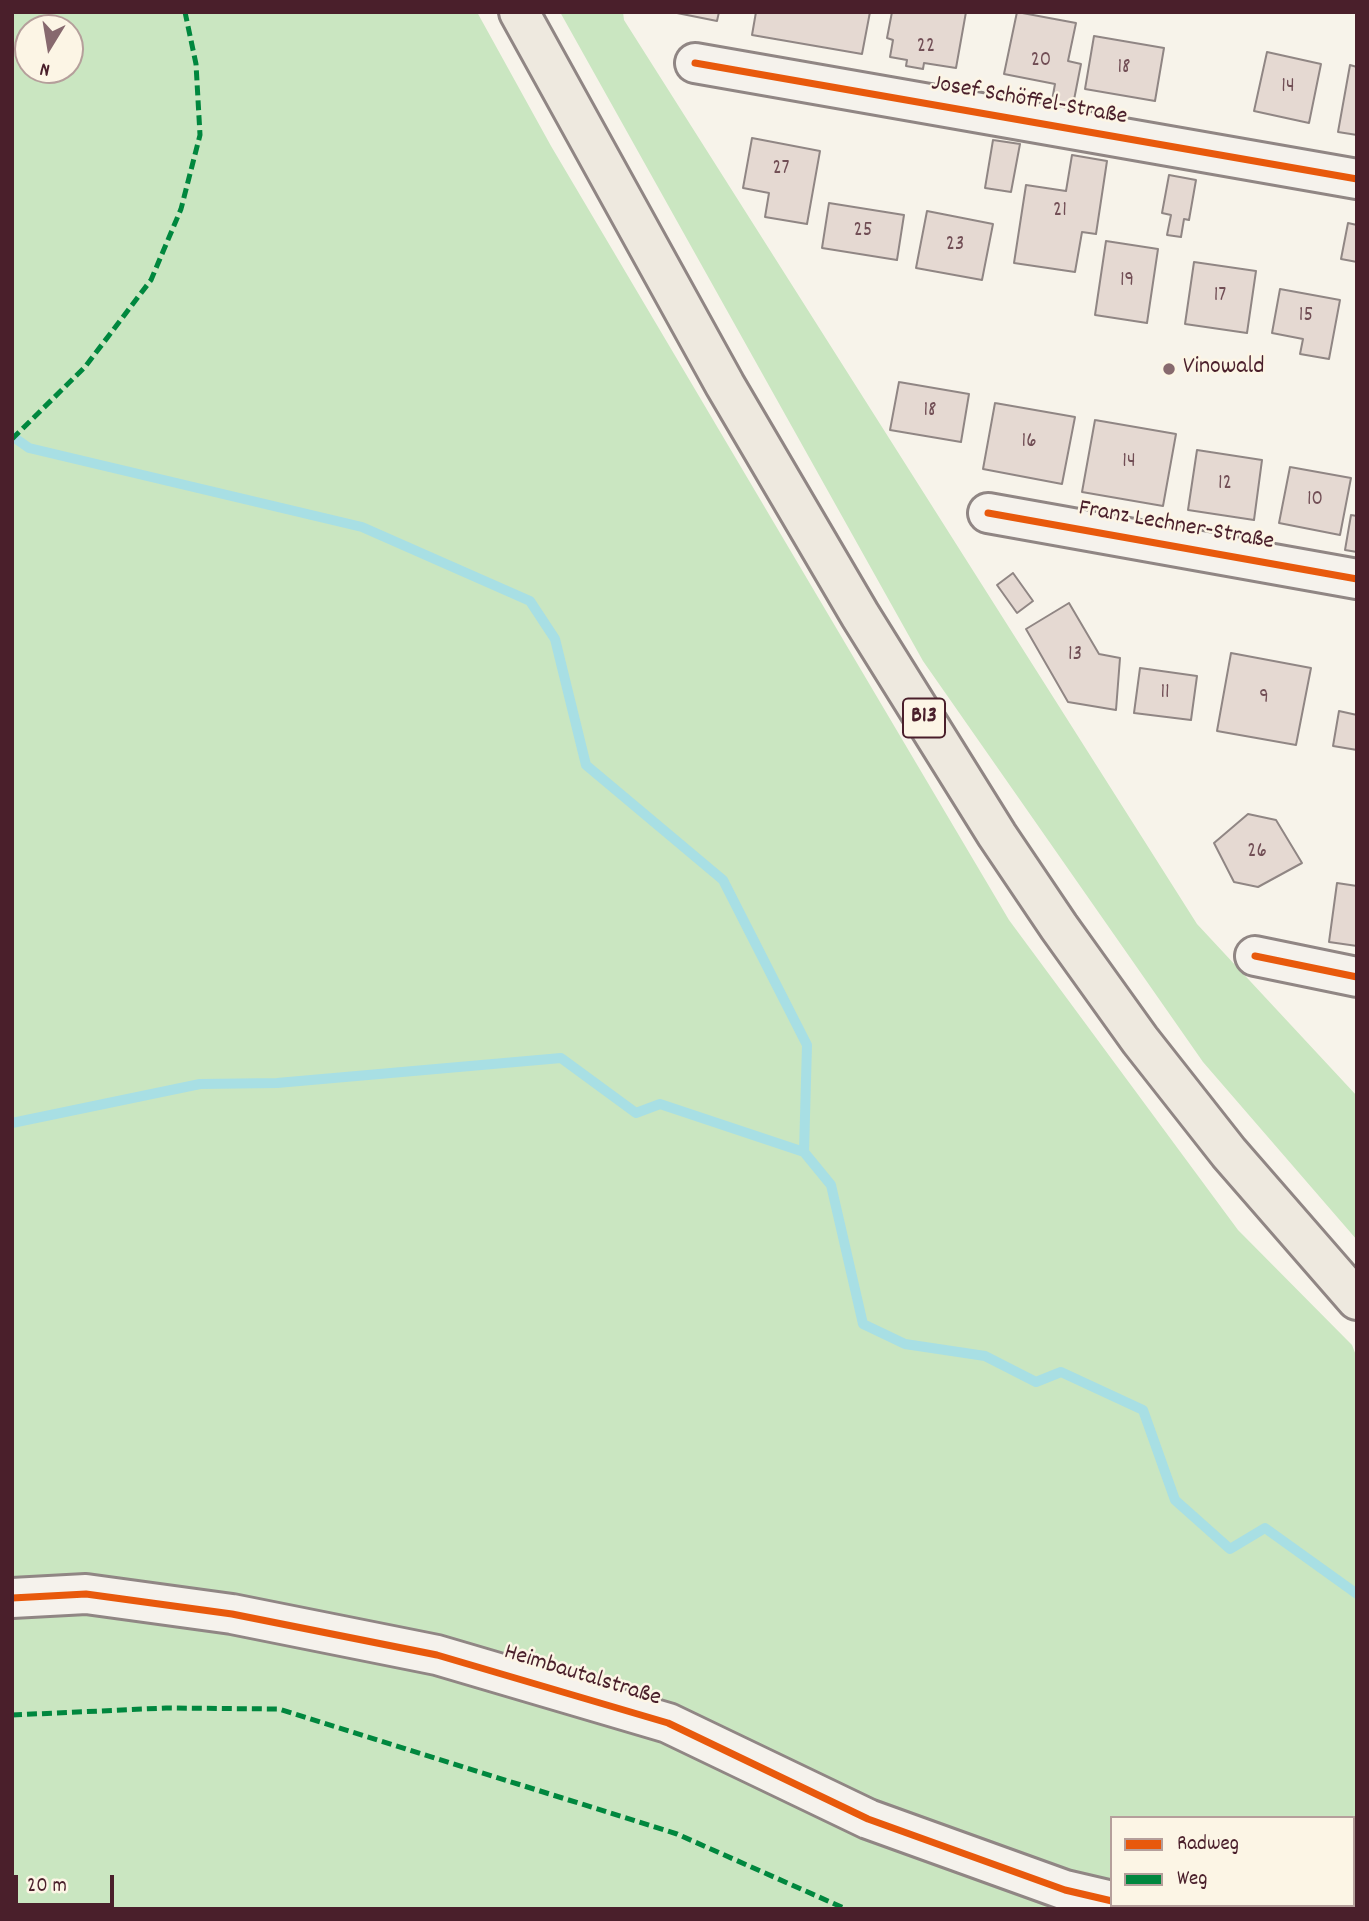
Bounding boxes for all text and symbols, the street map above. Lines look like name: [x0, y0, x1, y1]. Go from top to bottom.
north arrow: [14, 14, 84, 84]
house number: 22: [917, 35, 935, 61]
house number: 20: [1031, 49, 1051, 75]
text: N: [38, 54, 52, 82]
house number: 18: [1117, 56, 1131, 82]
street label: Josef Schöffel-Straße: [929, 71, 1129, 133]
house number: 14: [1281, 75, 1295, 101]
house number: 27: [772, 157, 790, 183]
house number: 21: [1053, 199, 1067, 225]
house number: 25: [854, 219, 872, 245]
house number: 23: [946, 233, 964, 259]
house number: 19: [1120, 269, 1134, 295]
house number: 17: [1214, 284, 1226, 310]
house number: 15: [1299, 304, 1313, 330]
place label: Vinowald: [1183, 355, 1264, 383]
marker: Vinowald: [1161, 361, 1177, 377]
house number: 18: [923, 399, 937, 425]
house number: 16: [1022, 430, 1036, 456]
house number: 14: [1122, 450, 1136, 476]
house number: 12: [1218, 472, 1232, 498]
house number: 10: [1307, 488, 1323, 514]
street label: Franz Lechner-Straße: [1076, 496, 1276, 558]
house number: 13: [1068, 643, 1082, 669]
house number: 11: [1160, 681, 1170, 707]
house number: 9: [1259, 686, 1269, 712]
road number: B13: [903, 698, 945, 738]
house number: 26: [1247, 840, 1267, 866]
street label: Heimbautalstraße: [500, 1639, 664, 1715]
legend: [1110, 1816, 1355, 1907]
text: Radweg: [1177, 1830, 1239, 1860]
scale bar: [18, 1862, 117, 1906]
text: Weg: [1177, 1865, 1208, 1895]
text: 20 m: [27, 1872, 67, 1902]

